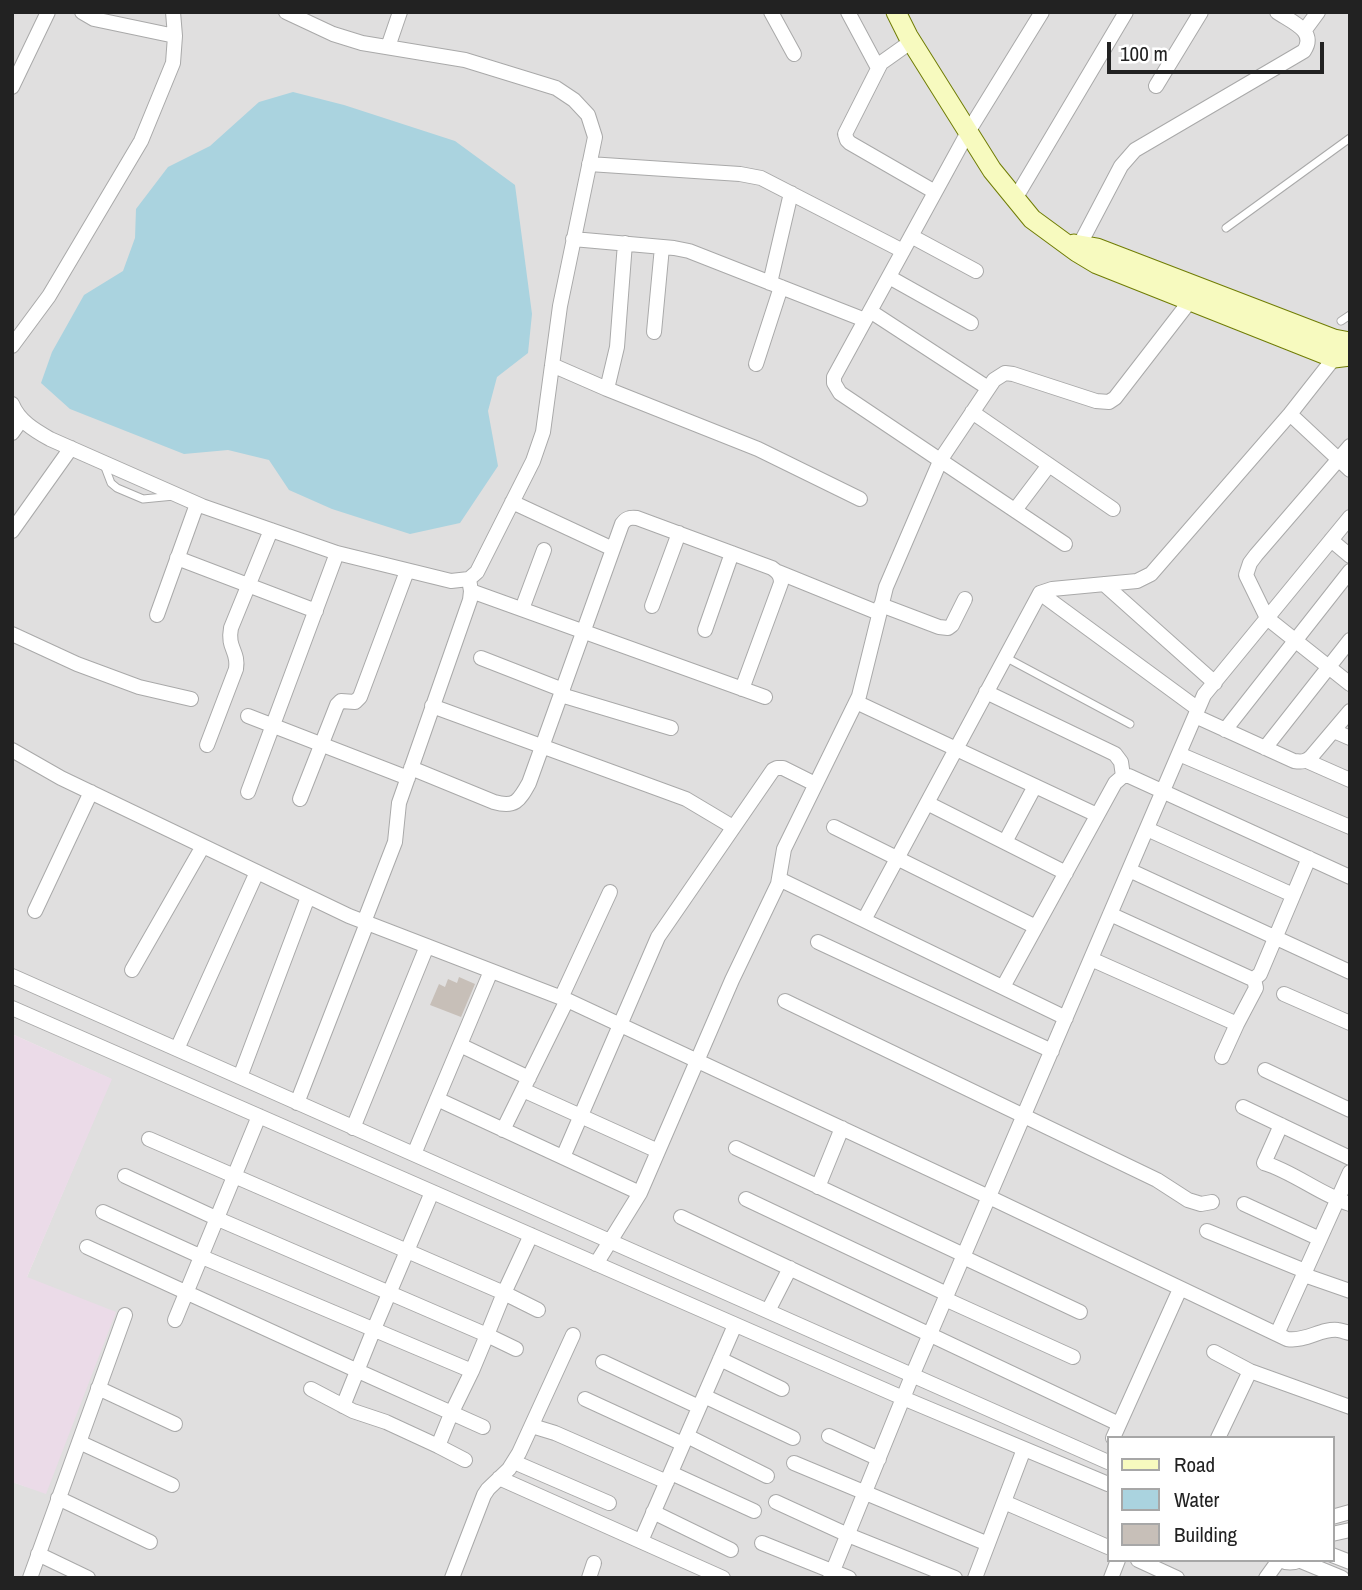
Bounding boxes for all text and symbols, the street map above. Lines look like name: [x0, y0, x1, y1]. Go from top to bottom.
scale bar: [1110, 28, 1327, 72]
text: 100 m: [1120, 39, 1168, 68]
legend: [1106, 1436, 1334, 1562]
text: Road: [1174, 1450, 1215, 1479]
text: Water: [1174, 1485, 1219, 1514]
text: Building: [1174, 1520, 1237, 1549]

